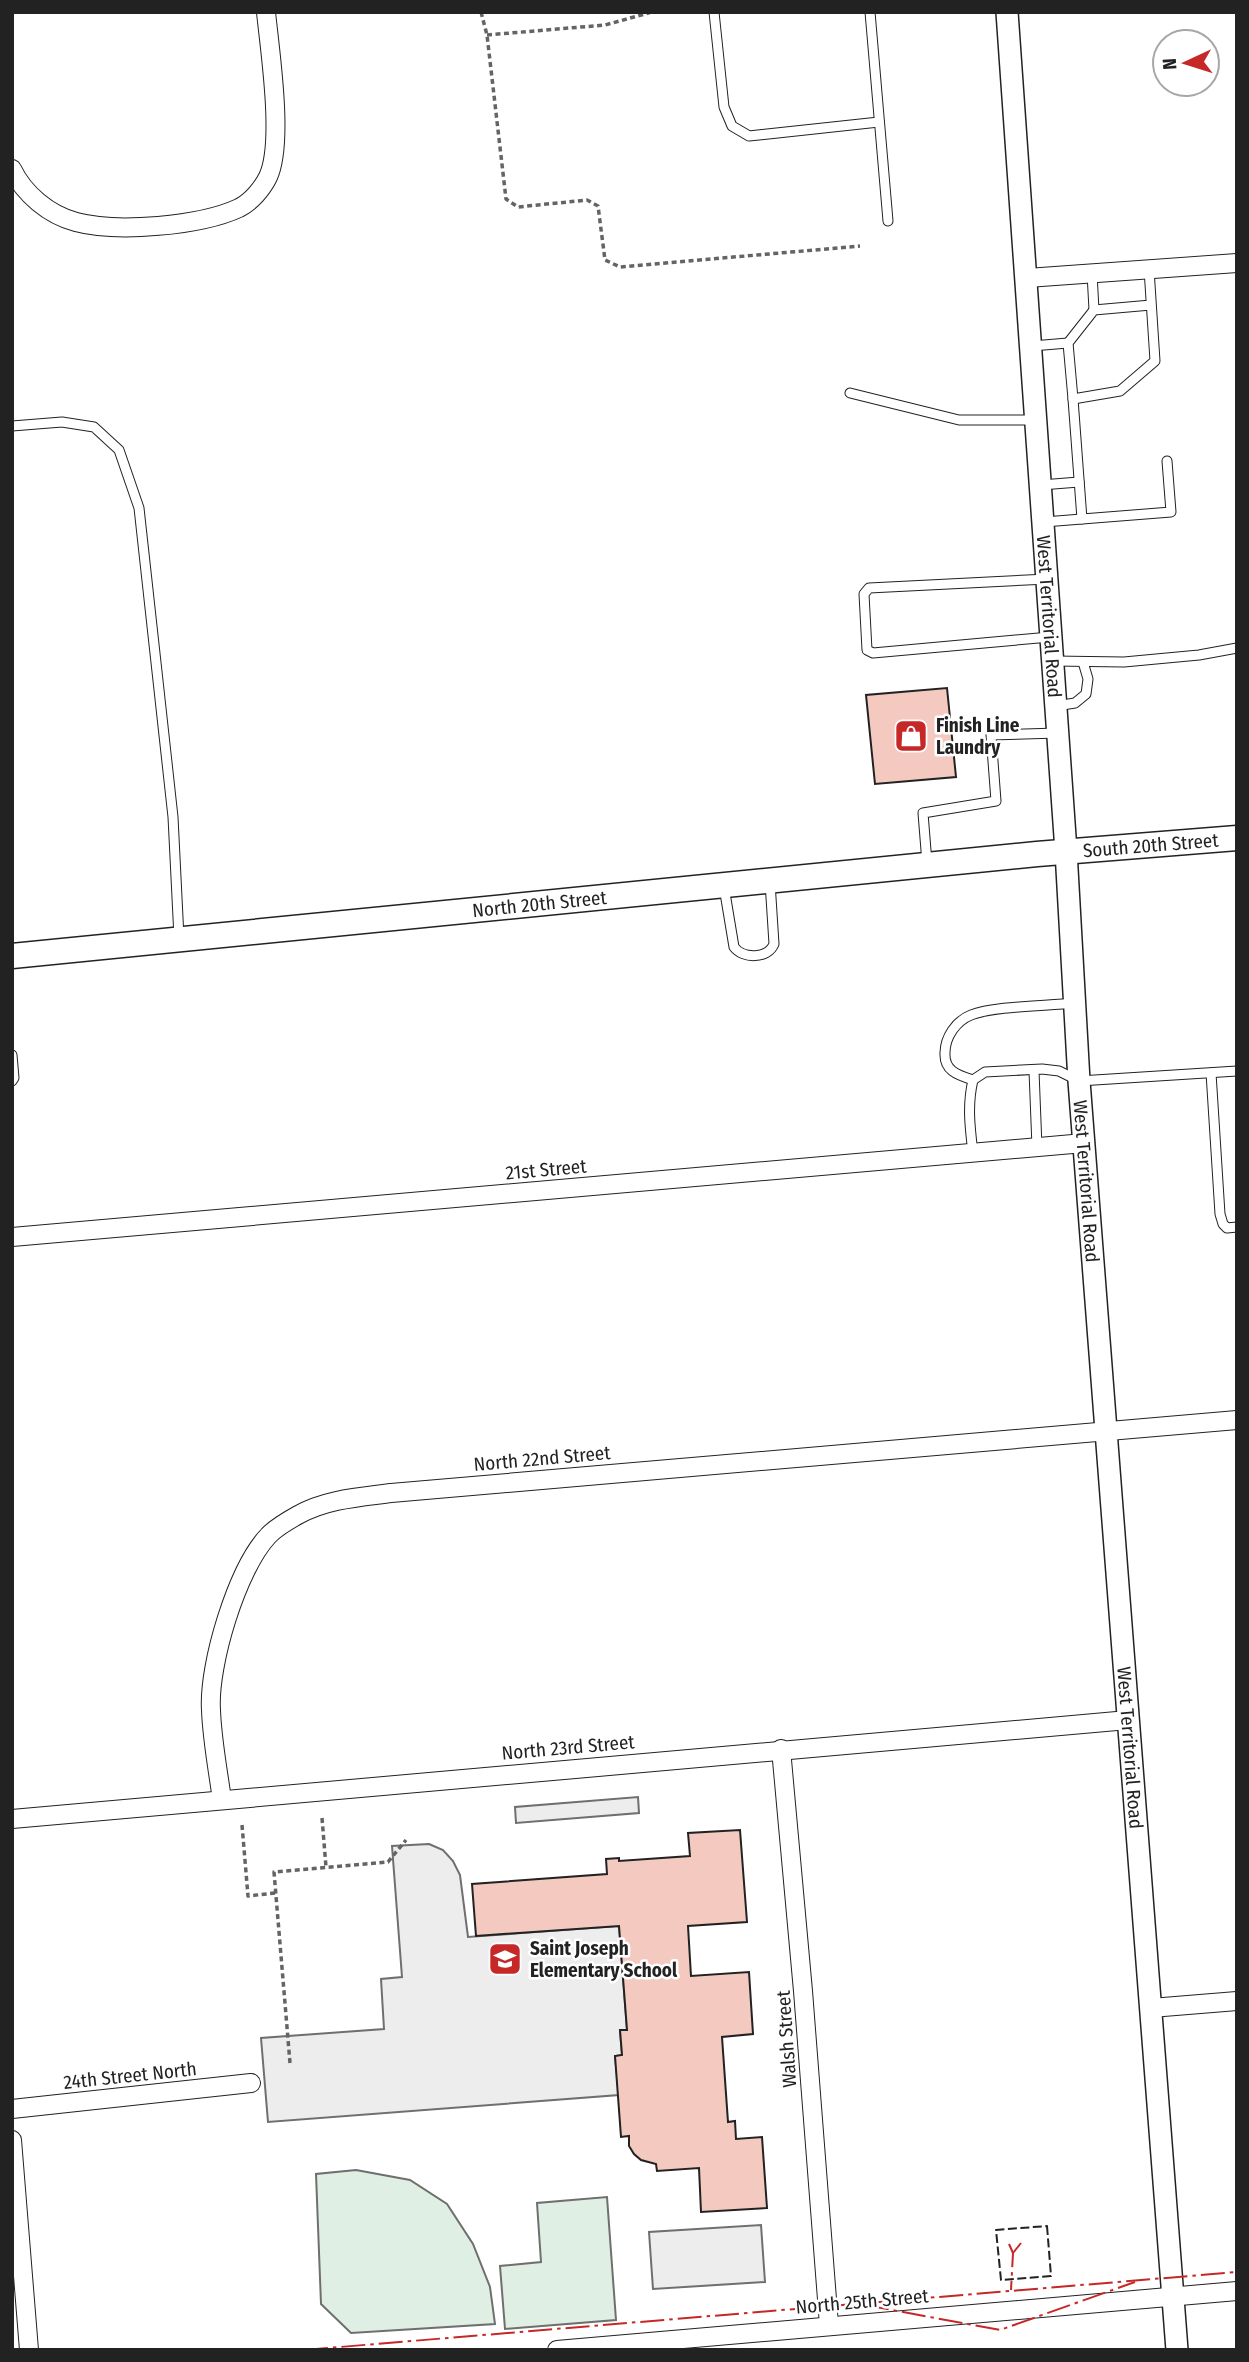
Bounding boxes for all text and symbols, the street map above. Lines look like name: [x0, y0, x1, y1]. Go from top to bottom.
north arrow: [1151, 28, 1221, 98]
text: N: [1158, 58, 1181, 71]
street label: West Territorial Road: [1032, 534, 1066, 699]
place label: Finish Line Laundry: [936, 714, 1020, 759]
shop icon: Finish Line Laundry: [892, 717, 930, 755]
street label: South 20th Street: [1082, 828, 1220, 862]
street label: North 20th Street: [471, 886, 608, 922]
street label: West Territorial Road: [1069, 1099, 1104, 1263]
street label: 21st Street: [505, 1154, 588, 1184]
street label: North 22nd Street: [473, 1441, 612, 1476]
street label: West Territorial Road: [1112, 1666, 1148, 1830]
street label: North 23rd Street: [501, 1730, 636, 1765]
place label: Saint Joseph Elementary School: [530, 1937, 678, 1982]
school or university icon: Saint Joseph Elementary School: [486, 1940, 524, 1978]
street label: Walsh Street: [772, 1989, 801, 2088]
street label: 24th Street North: [62, 2057, 198, 2094]
street label: North 25th Street: [795, 2284, 930, 2319]

